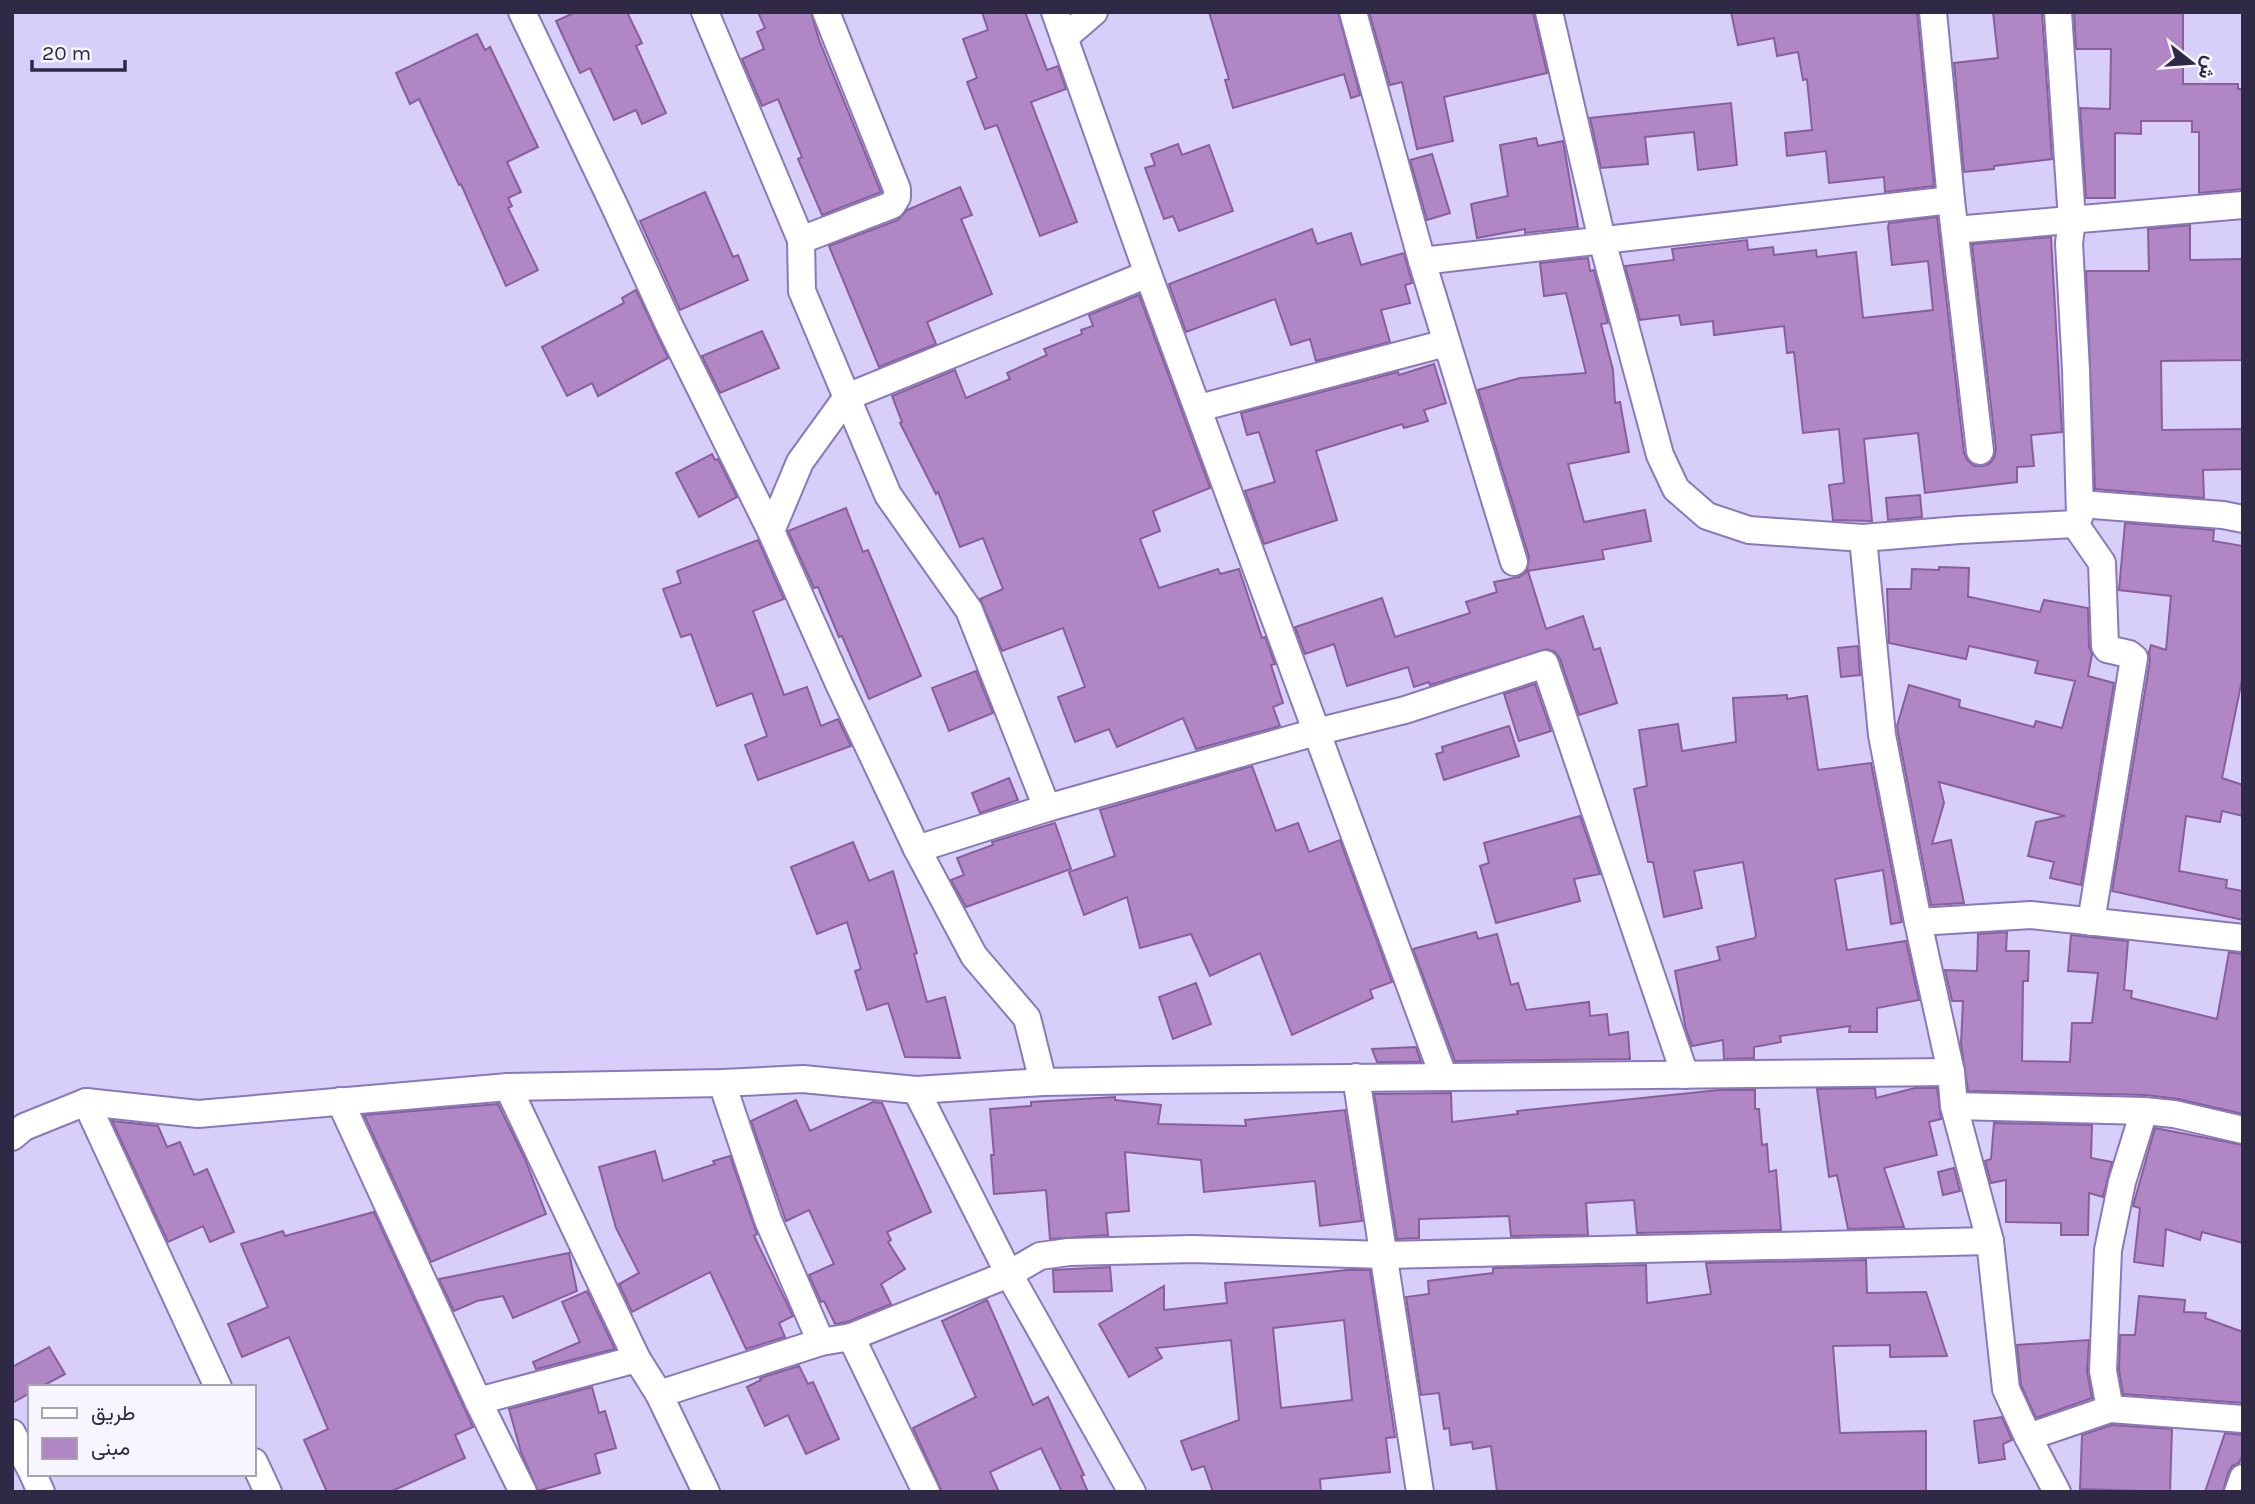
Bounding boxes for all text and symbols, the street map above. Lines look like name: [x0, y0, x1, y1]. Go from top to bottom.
scale bar: [32, 28, 124, 72]
north arrow: [2157, 28, 2227, 98]
text: 20 m: [42, 41, 91, 65]
text: ش: [2193, 54, 2221, 82]
legend: [28, 1385, 256, 1476]
text: طريق: [91, 1401, 136, 1426]
text: مبنى: [91, 1436, 130, 1460]

